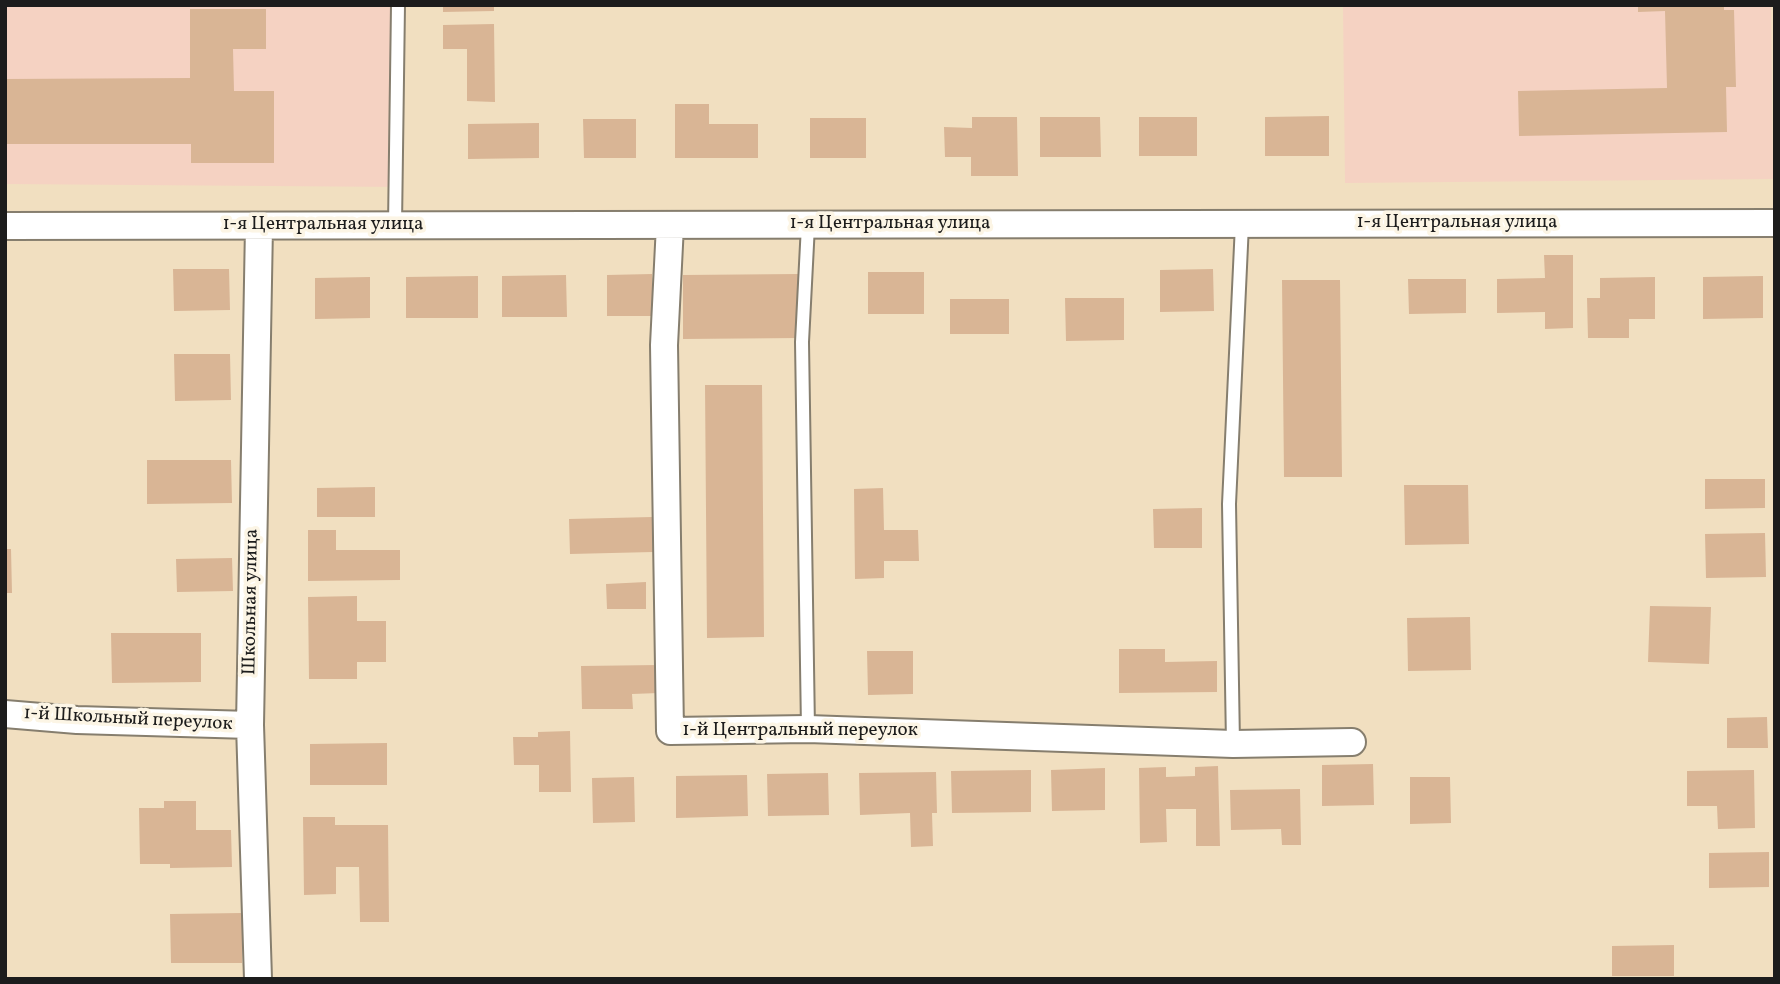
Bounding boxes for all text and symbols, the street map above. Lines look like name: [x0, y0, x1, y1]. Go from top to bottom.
street label: 1-я Центральная улица: [1356, 213, 1558, 235]
street label: 1-я Центральная улица: [789, 214, 991, 236]
street label: 1-я Центральная улица: [222, 215, 424, 237]
street label: Школьная улица: [239, 529, 265, 675]
street label: 1-й Школьный переулок: [23, 703, 233, 737]
street label: 1-й Центральный переулок: [682, 721, 918, 743]

